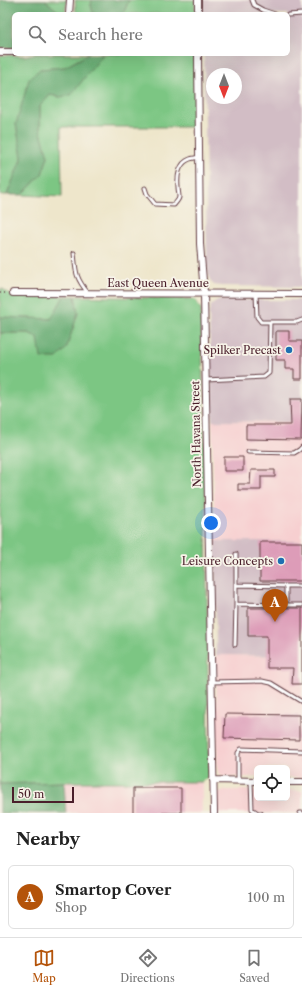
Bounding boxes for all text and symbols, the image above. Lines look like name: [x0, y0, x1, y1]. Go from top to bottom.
search box: [12, 12, 290, 56]
icon: search: [26, 23, 48, 45]
text: Search here: [58, 25, 143, 44]
north arrow: [206, 68, 242, 104]
street label: East Queen Avenue: [107, 276, 209, 290]
place label: Spilker Precast: [204, 343, 281, 357]
marker: Spilker Precast: [284, 345, 294, 355]
street label: North Havana Street: [188, 380, 204, 488]
your location: [201, 513, 221, 533]
place label: Leisure Concepts: [182, 554, 273, 568]
marker: Leisure Concepts: [276, 556, 286, 566]
pin: A: [262, 589, 288, 622]
map controls: [254, 765, 290, 801]
button: locate: [254, 765, 290, 801]
scale bar: [12, 785, 74, 804]
text: 50 m: [18, 787, 44, 801]
text: Nearby: [16, 829, 80, 849]
text: Smartop Cover: [55, 880, 171, 899]
text: A: [25, 889, 35, 905]
text: 100 m: [247, 889, 285, 905]
text: Shop: [55, 899, 87, 915]
tab: Map: [32, 947, 56, 985]
tab: Directions: [120, 947, 175, 985]
tab: Saved: [239, 947, 270, 985]

